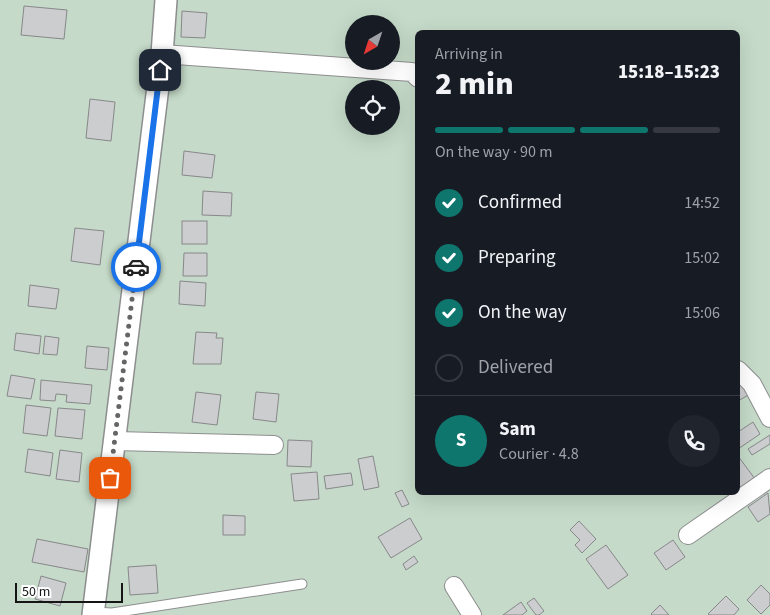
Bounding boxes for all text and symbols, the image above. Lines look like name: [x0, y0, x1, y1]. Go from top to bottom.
north arrow: [345, 15, 400, 70]
map controls: [345, 15, 400, 135]
text: Arriving in: [435, 43, 503, 65]
pin: [139, 49, 181, 91]
icon: home: [146, 56, 174, 84]
text: 15:18–15:23: [618, 59, 720, 86]
text: 2 min: [435, 61, 514, 107]
button: locate: [345, 80, 400, 135]
text: On the way · 90 m: [435, 141, 552, 163]
icon: check: [435, 189, 463, 217]
text: Confirmed: [478, 189, 562, 216]
text: 14:52: [684, 192, 720, 214]
courier: [111, 242, 161, 292]
icon: check: [435, 244, 463, 272]
text: Preparing: [478, 244, 556, 271]
text: 15:02: [684, 247, 720, 269]
icon: car: [122, 253, 150, 281]
icon: check: [435, 299, 463, 327]
text: On the way: [478, 299, 567, 326]
text: 15:06: [684, 302, 720, 324]
text: Delivered: [478, 354, 553, 381]
button: phone: [668, 415, 720, 467]
text: Sam: [499, 416, 536, 443]
text: S: [456, 427, 466, 454]
text: Courier · 4.8: [499, 443, 579, 465]
pin: [89, 457, 131, 499]
icon: bag: [96, 464, 124, 492]
scale bar: [15, 580, 122, 603]
text: 50 m: [22, 582, 50, 602]

